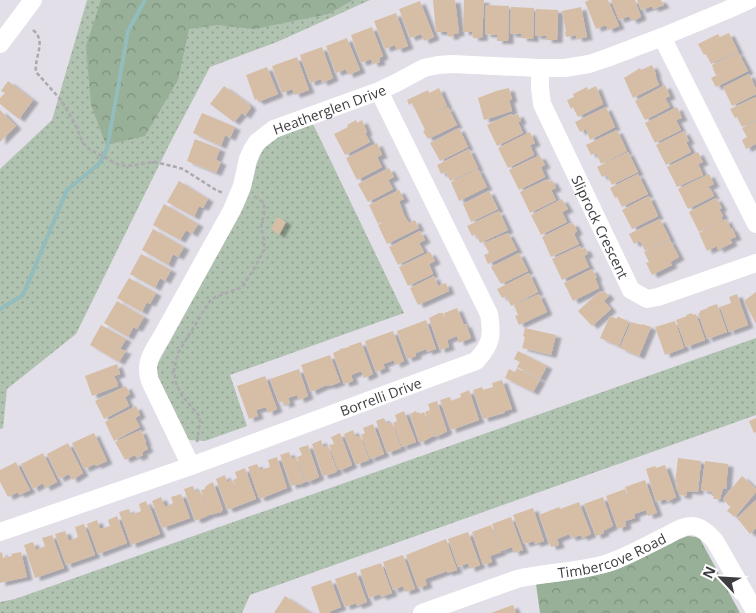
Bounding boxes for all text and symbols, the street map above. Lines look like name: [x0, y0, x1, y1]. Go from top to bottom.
street label: Heatherglen Drive: [270, 80, 389, 138]
street label: Sliprock Crescent: [568, 172, 634, 281]
street label: Borrelli Drive: [337, 372, 424, 420]
street label: Timbercove Road: [557, 528, 669, 582]
north arrow: [696, 553, 746, 603]
text: N: [698, 563, 720, 581]

